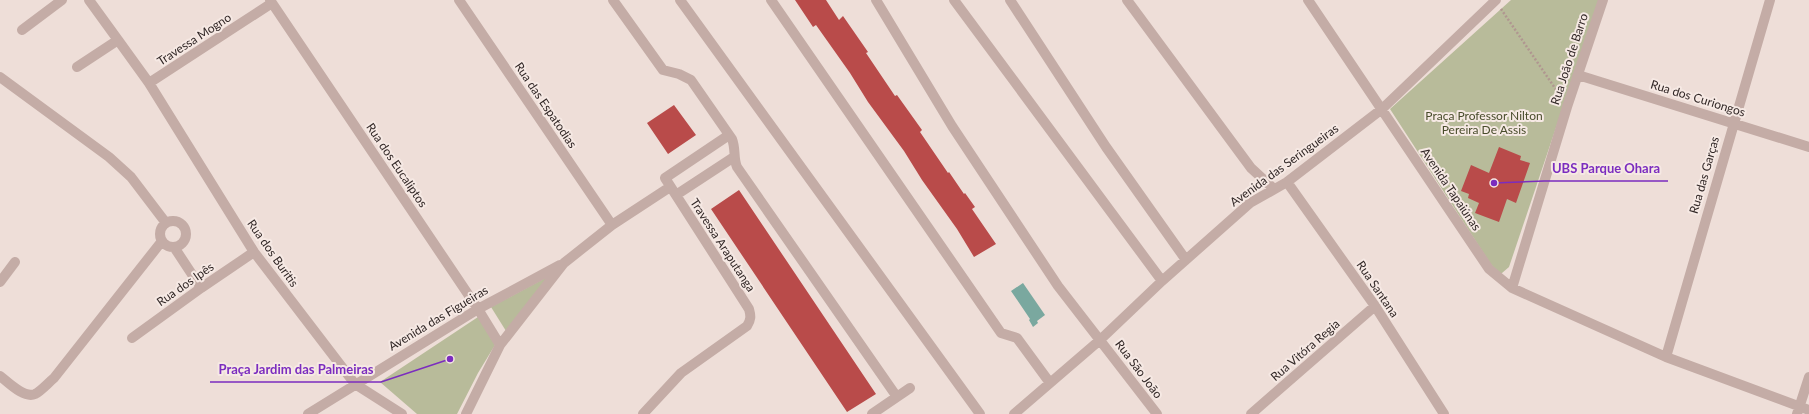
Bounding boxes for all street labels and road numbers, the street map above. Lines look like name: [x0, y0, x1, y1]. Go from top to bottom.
street label: Travessa Mogno: [154, 9, 234, 68]
street label: Rua João de Barro: [1547, 11, 1591, 107]
street label: Rua das Espatodias: [512, 59, 580, 151]
street label: Rua dos Curiongos: [1649, 76, 1747, 120]
street label: Rua dos Eucaliptos: [363, 120, 431, 210]
street label: Avenida das Seringueiras: [1227, 121, 1341, 209]
street label: Rua das Garças: [1686, 135, 1722, 215]
street label: Avenida Tapaiúnas: [1418, 145, 1484, 233]
street label: Travessa Araputanga: [687, 196, 759, 294]
street label: Rua dos Buritis: [244, 216, 302, 290]
street label: Rua Santana: [1354, 258, 1402, 320]
street label: Rua dos Ipês: [154, 259, 216, 309]
street label: Avenida das Figueiras: [385, 282, 491, 354]
street label: Rua Vitóra Regia: [1267, 316, 1343, 384]
street label: Rua São João: [1112, 337, 1166, 401]

